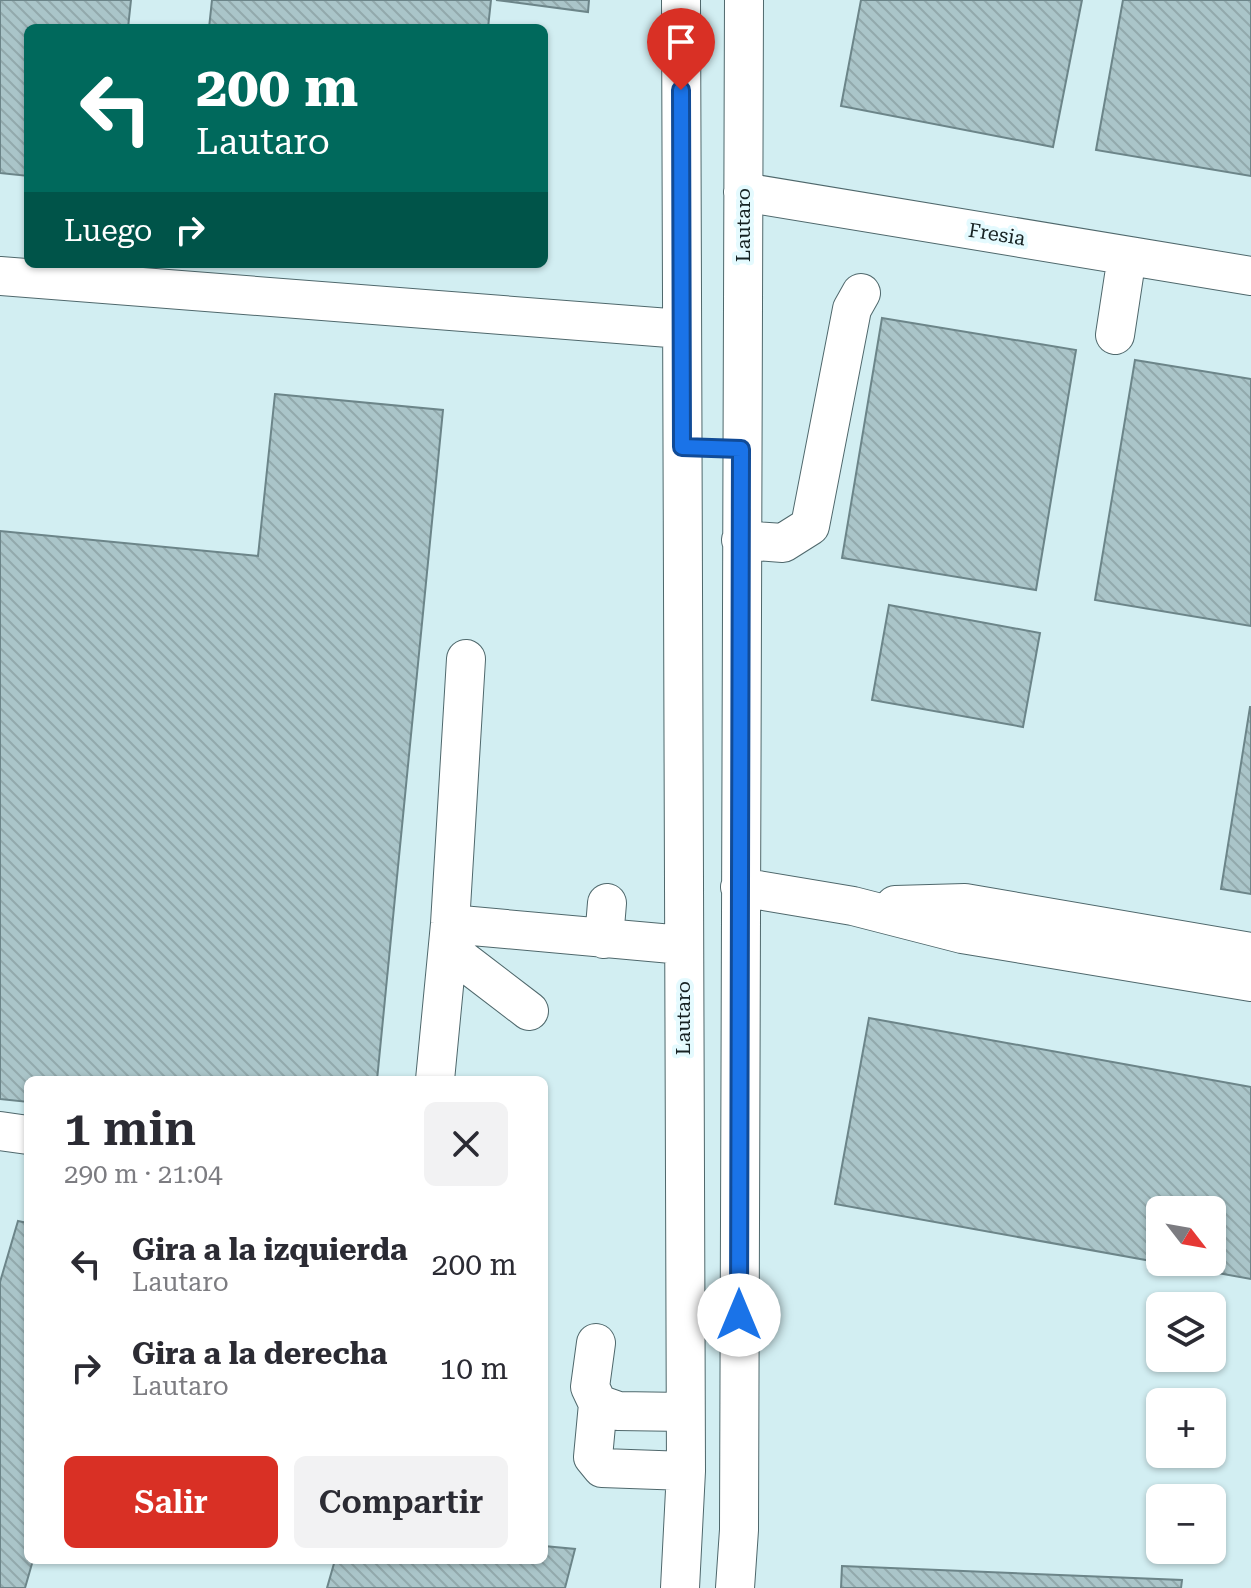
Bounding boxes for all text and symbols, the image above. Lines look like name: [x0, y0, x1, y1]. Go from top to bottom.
pin: [647, 8, 715, 90]
icon: arrive: [659, 20, 703, 64]
text: 200 m: [196, 54, 358, 120]
icon: left: [64, 56, 168, 160]
text: Lautaro: [196, 121, 330, 163]
street label: Lautaro: [731, 188, 755, 262]
icon: right: [168, 208, 212, 252]
text: Luego: [64, 213, 152, 248]
street label: Fresia: [967, 218, 1027, 250]
street label: Lautaro: [671, 981, 695, 1055]
text: 1 min: [64, 1101, 196, 1157]
button: close: [424, 1102, 508, 1186]
text: 290 m · 21:04: [64, 1159, 223, 1189]
north arrow: [1146, 1196, 1226, 1276]
map controls: [1146, 1196, 1226, 1564]
text: Gira a la izquierda: [132, 1232, 408, 1267]
icon: left: [64, 1242, 108, 1286]
text: 200 m: [432, 1247, 517, 1282]
text: Lautaro: [132, 1267, 229, 1297]
position arrow: [697, 1273, 781, 1357]
button: layers: [1146, 1292, 1226, 1372]
text: Gira a la derecha: [132, 1336, 387, 1371]
icon: right: [64, 1346, 108, 1390]
text: 10 m: [439, 1351, 508, 1386]
text: Lautaro: [132, 1371, 229, 1401]
button: +: [1146, 1388, 1226, 1468]
button: Salir: [64, 1456, 278, 1548]
button: Compartir: [294, 1456, 508, 1548]
button: −: [1146, 1484, 1226, 1564]

